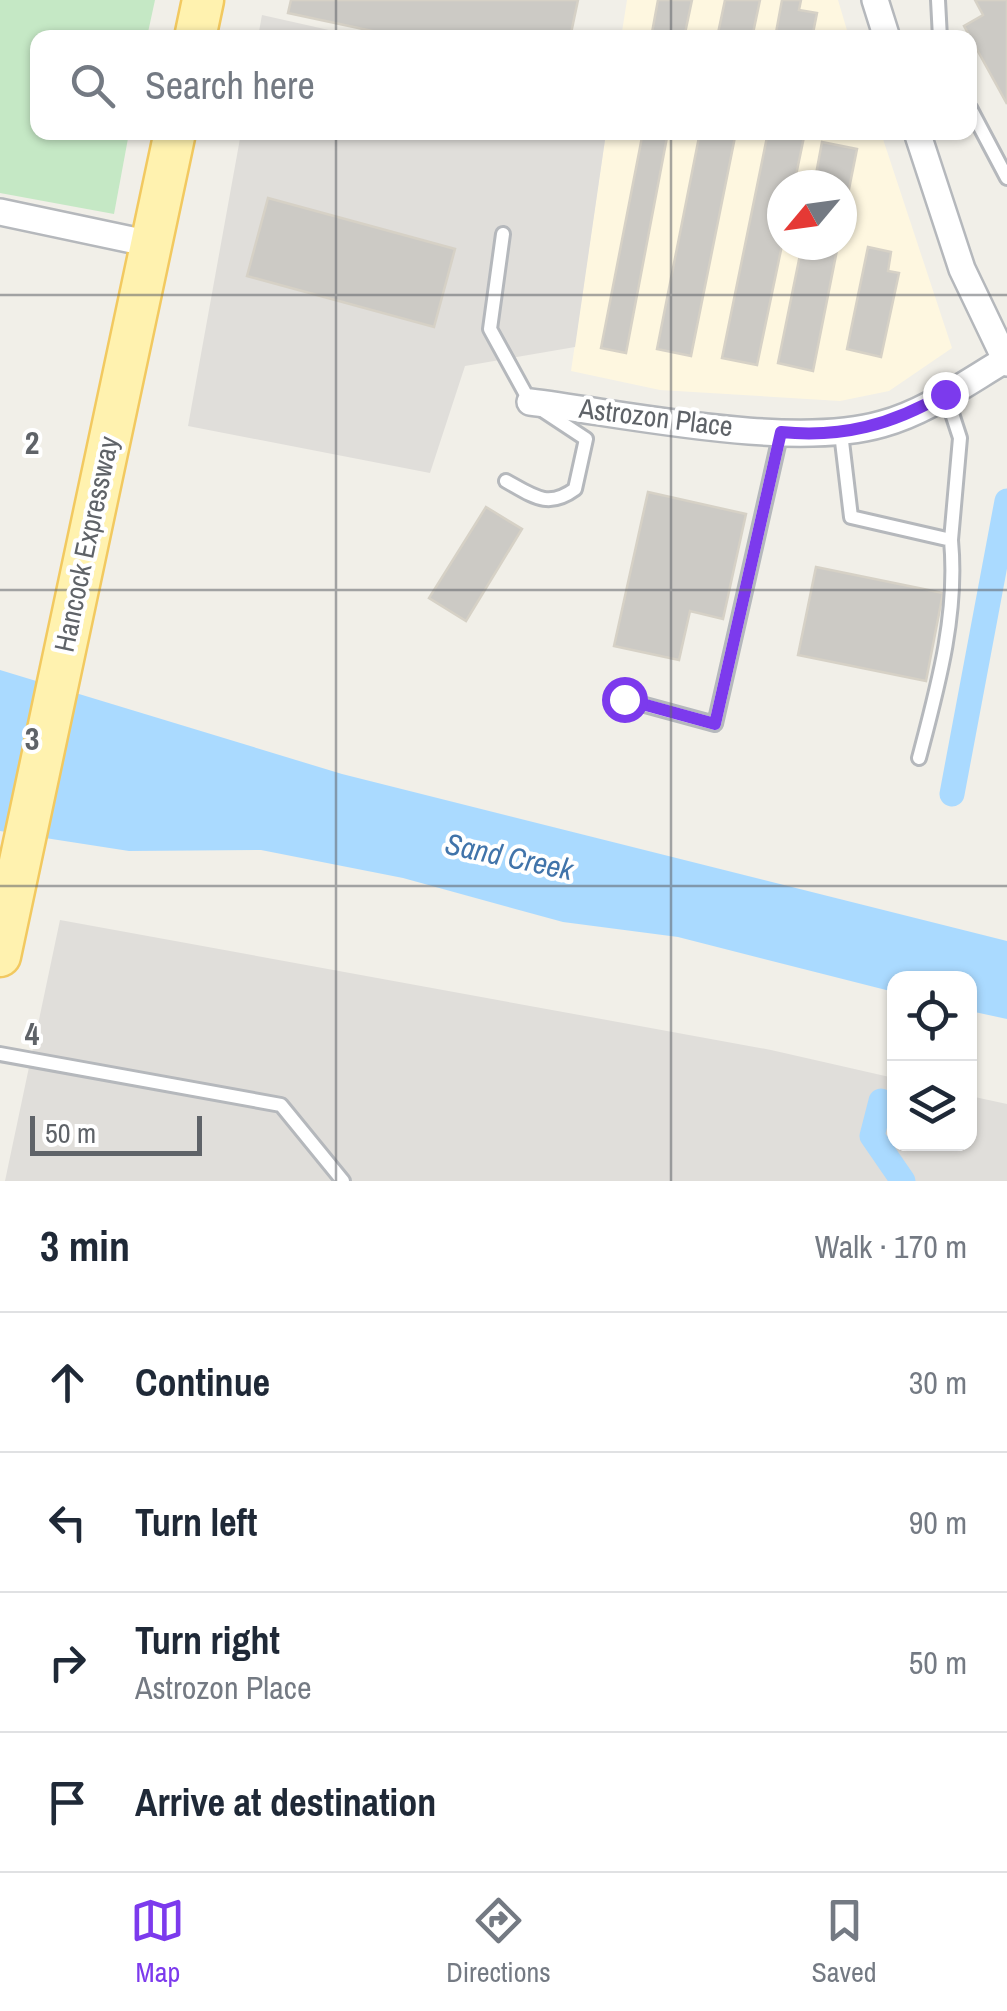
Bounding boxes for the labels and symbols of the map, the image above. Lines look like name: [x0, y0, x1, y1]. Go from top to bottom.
north arrow: [767, 170, 857, 260]
route end: [923, 372, 969, 418]
street label: Astrozon Place: [576, 389, 735, 445]
text: 2: [25, 421, 39, 464]
street label: Hancock Expressway: [45, 432, 128, 655]
route start: [602, 677, 648, 723]
text: 3: [25, 717, 39, 760]
water label: Sand Creek: [442, 823, 579, 889]
text: 4: [25, 1012, 40, 1055]
scale bar: [30, 1111, 202, 1156]

